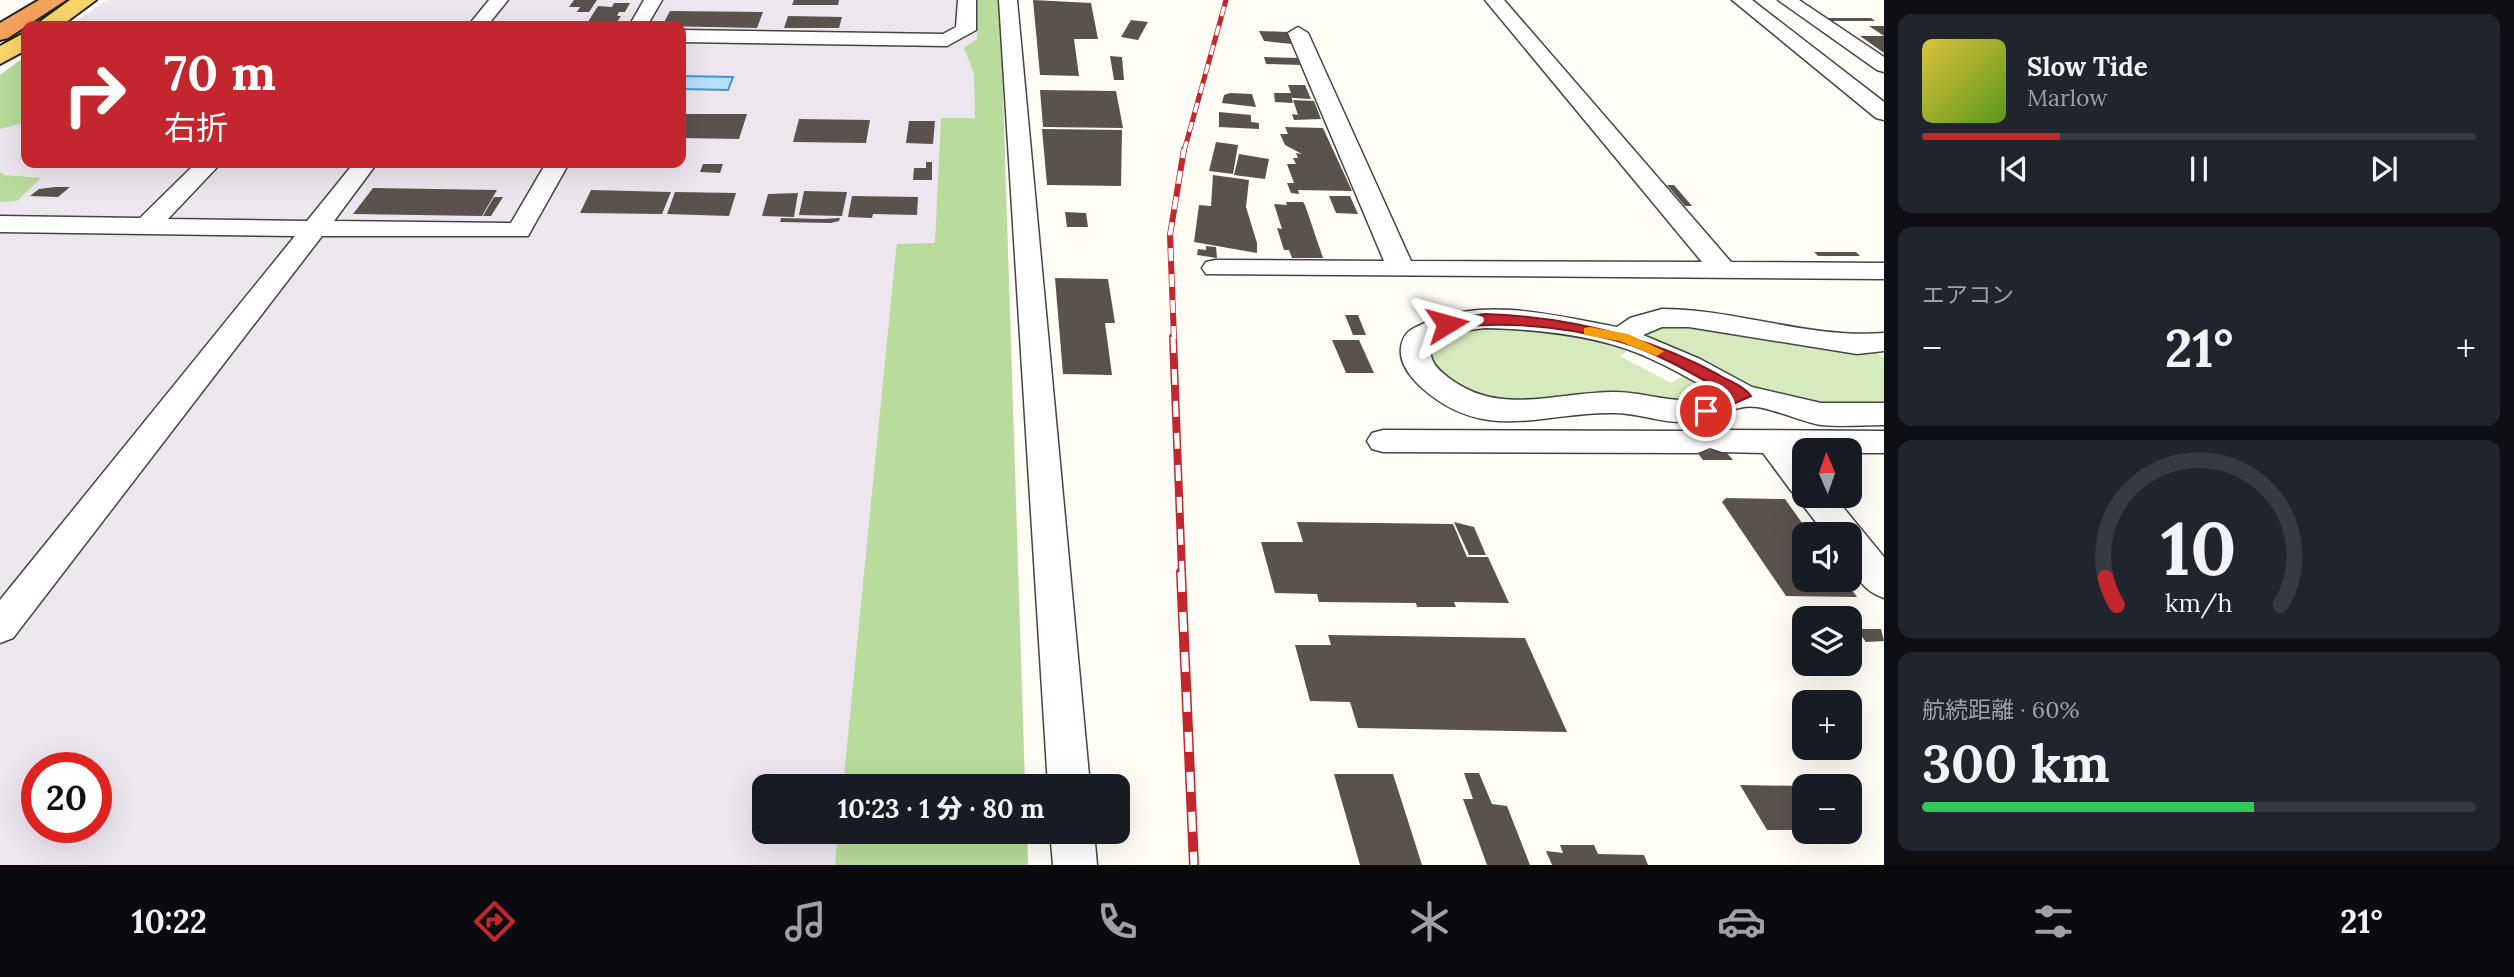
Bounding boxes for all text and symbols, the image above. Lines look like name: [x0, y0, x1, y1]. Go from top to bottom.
text: 70 m: [164, 41, 276, 103]
icon: right: [49, 49, 140, 140]
text: Slow Tide: [2027, 50, 2148, 83]
text: Marlow: [2027, 83, 2108, 112]
text: 右折: [164, 107, 228, 148]
icon: previous: [1995, 150, 2033, 188]
icon: pause: [2180, 150, 2218, 188]
icon: next: [2365, 150, 2403, 188]
text: エアコン: [1922, 280, 2014, 309]
position arrow: [1410, 287, 1484, 361]
text: 21°: [2165, 315, 2233, 381]
text: −: [1922, 324, 1942, 372]
text: +: [2456, 324, 2476, 372]
pin: [1676, 381, 1736, 441]
icon: arrive: [1687, 392, 1725, 430]
north arrow: [1792, 438, 1862, 508]
map controls: [1792, 438, 1862, 844]
text: 10: [2161, 502, 2237, 595]
button: sound: [1792, 522, 1862, 592]
text: km/h: [2165, 587, 2233, 619]
button: layers: [1792, 606, 1862, 676]
button: +: [1792, 690, 1862, 760]
text: 航続距離 · 60%: [1922, 695, 2079, 724]
text: 300 km: [1922, 730, 2110, 796]
speed limit sign: 20: [21, 752, 112, 843]
button: −: [1792, 774, 1862, 844]
text: 10:23 · 1 分 · 80 m: [838, 792, 1044, 825]
icon: directions: [470, 897, 519, 946]
icon: music: [781, 897, 830, 946]
icon: phone: [1093, 897, 1142, 946]
icon: climate: [1405, 897, 1454, 946]
icon: car: [1717, 897, 1766, 946]
icon: filters: [2029, 897, 2078, 946]
text: 10:22: [131, 901, 207, 942]
text: 21°: [2340, 901, 2383, 942]

